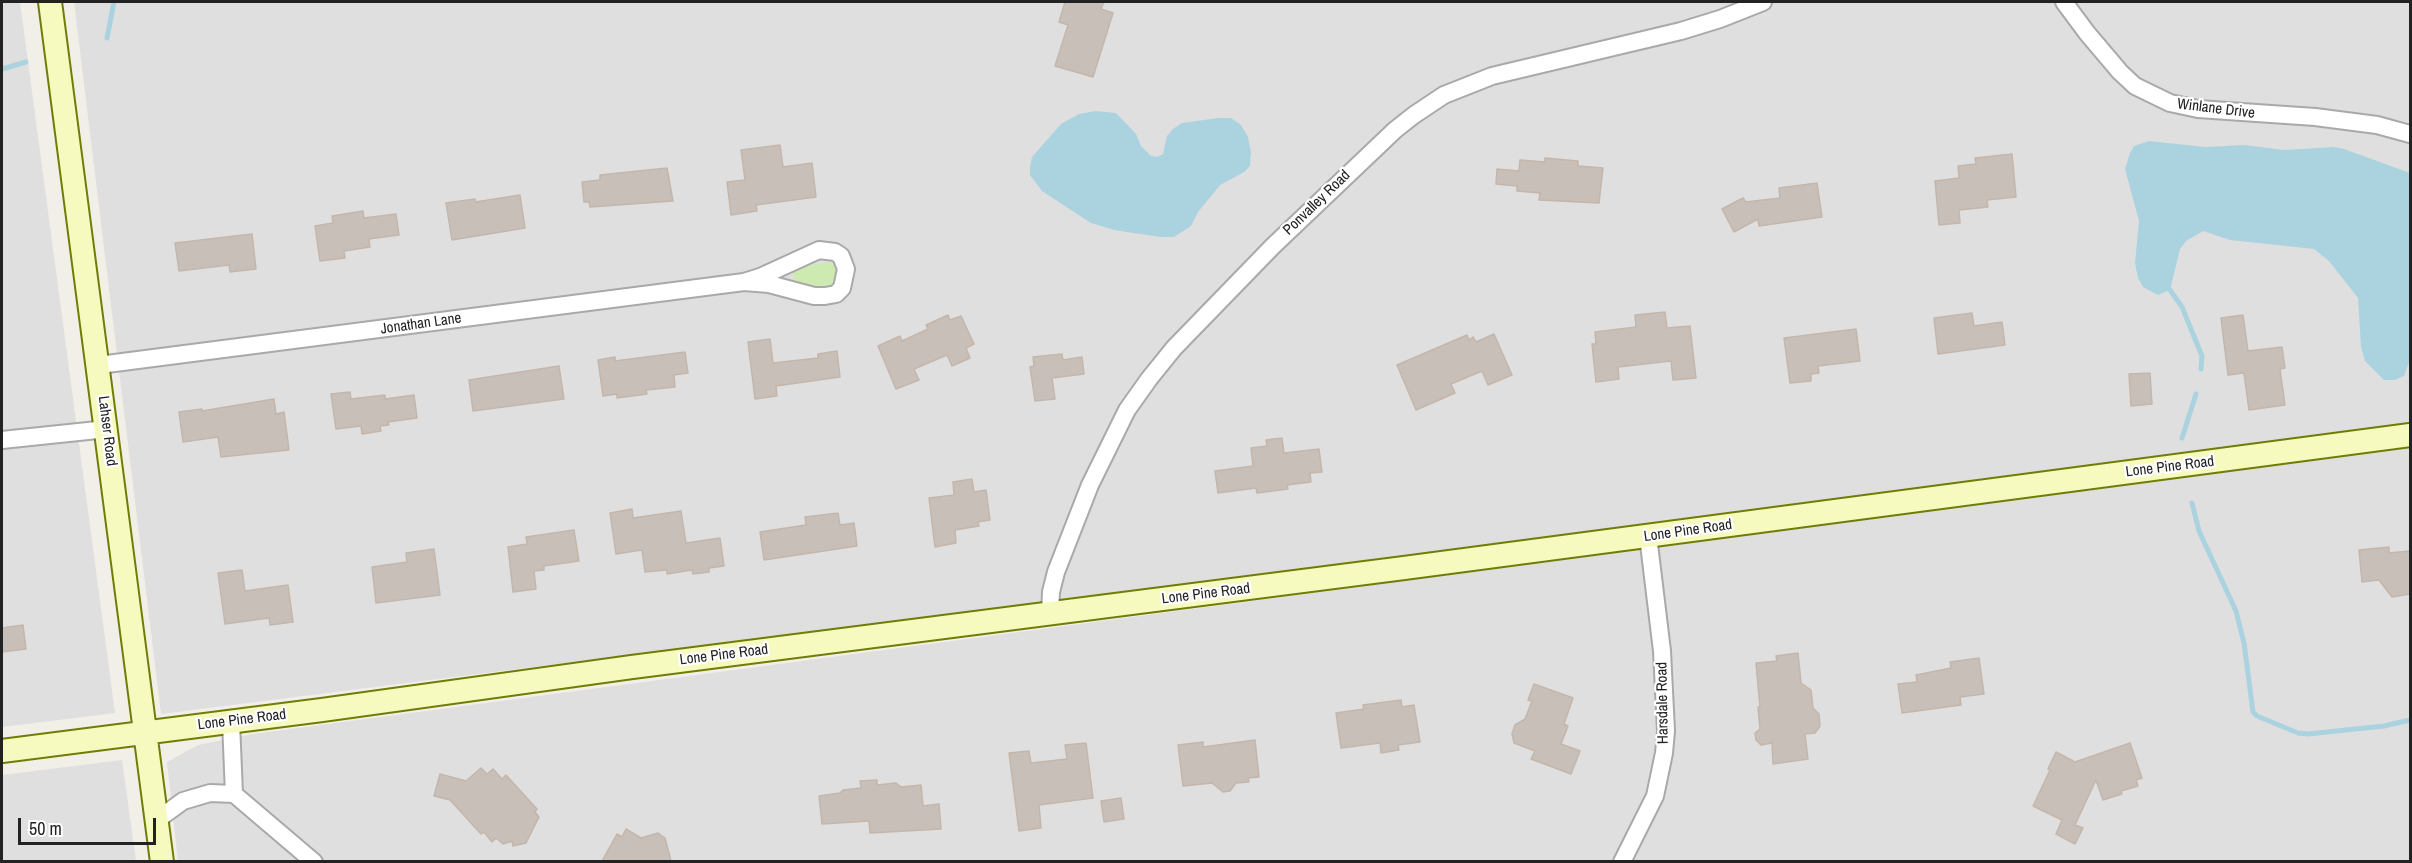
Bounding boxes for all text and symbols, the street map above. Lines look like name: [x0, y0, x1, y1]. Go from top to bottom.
street label: Winlane Drive: [2176, 95, 2256, 123]
street label: Ponvalley Road: [1280, 167, 1354, 239]
street label: Jonathan Lane: [379, 309, 463, 339]
street label: Lahser Road: [94, 395, 120, 467]
street label: Lone Pine Road: [2125, 453, 2215, 481]
street label: Lone Pine Road: [1643, 516, 1733, 546]
street label: Lone Pine Road: [1161, 580, 1251, 608]
street label: Lone Pine Road: [679, 641, 769, 669]
street label: Harsdale Road: [1653, 662, 1673, 744]
street label: Lone Pine Road: [197, 706, 287, 734]
scale bar: [21, 806, 159, 844]
text: 50 m: [29, 816, 62, 841]

